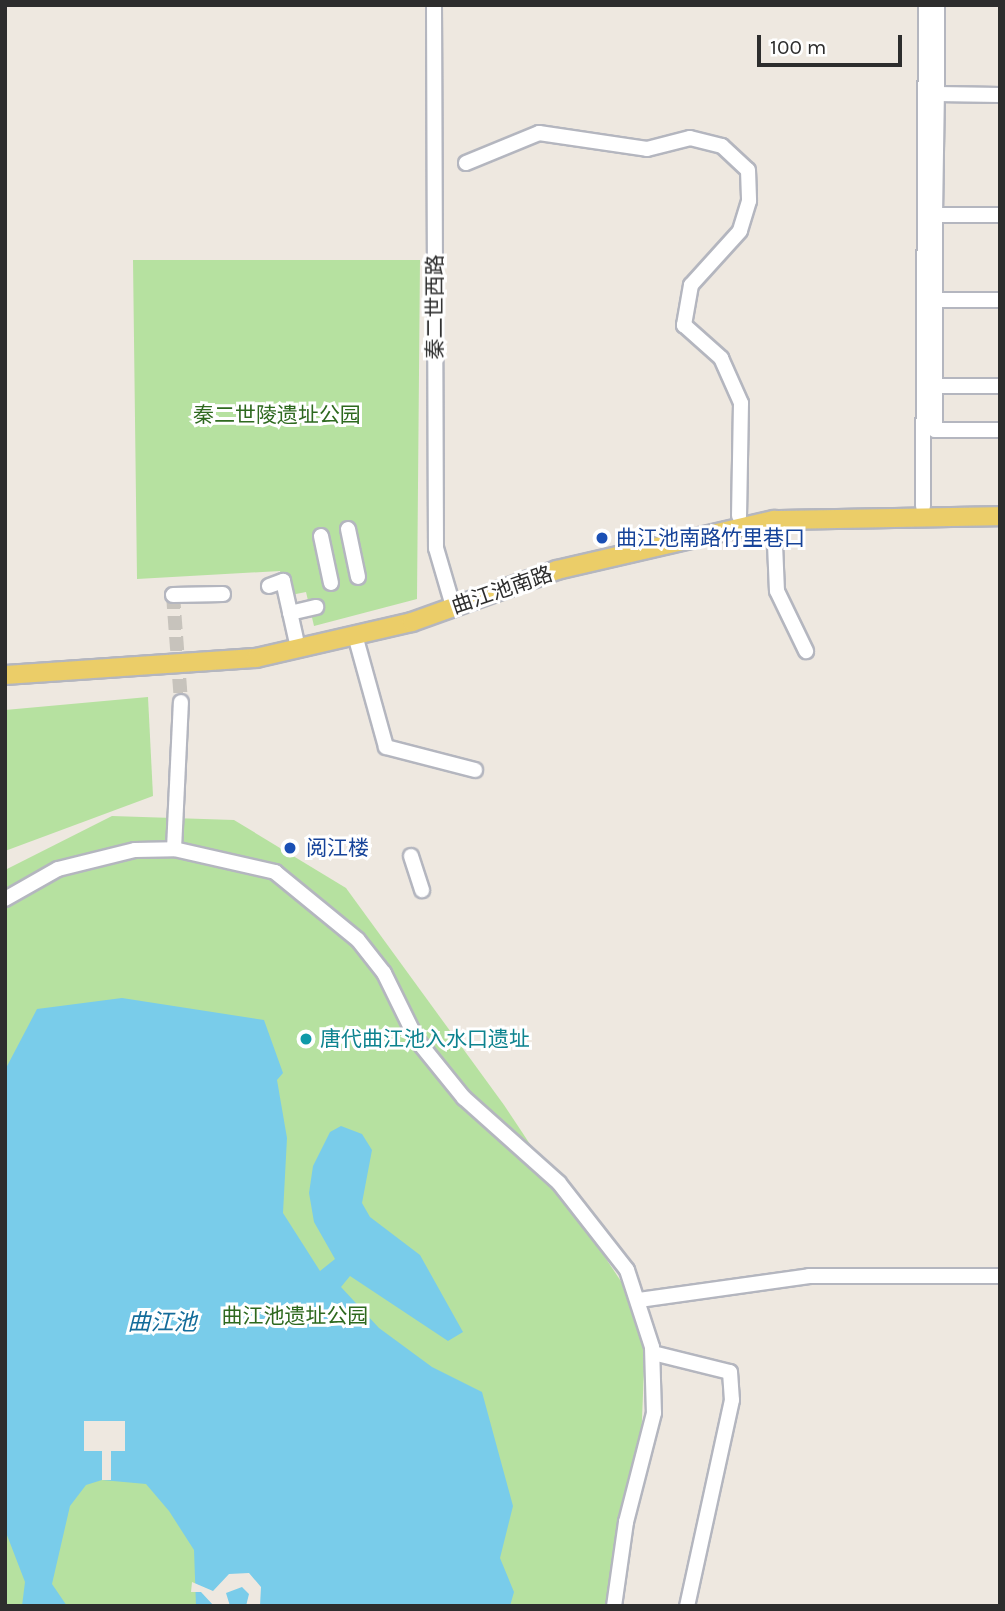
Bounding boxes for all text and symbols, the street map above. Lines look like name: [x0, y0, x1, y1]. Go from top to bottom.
scale bar: [760, 21, 905, 65]
text: 100 m: [770, 35, 827, 59]
street label: 秦二世西路: [422, 255, 448, 359]
park label: 秦二世陵遗址公园: [193, 402, 361, 428]
place label: 曲江池南路竹里巷口: [616, 525, 805, 551]
marker: 曲江池南路竹里巷口: [594, 530, 610, 546]
street label: 曲江池南路: [448, 561, 556, 619]
place label: 阅江楼: [306, 835, 369, 861]
marker: 阅江楼: [280, 838, 300, 858]
place label: 唐代曲江池入水口遗址: [320, 1026, 530, 1052]
marker: 唐代曲江池入水口遗址: [298, 1031, 314, 1047]
park label: 曲江池遗址公园: [222, 1303, 368, 1329]
water label: 曲江池: [128, 1309, 196, 1337]

